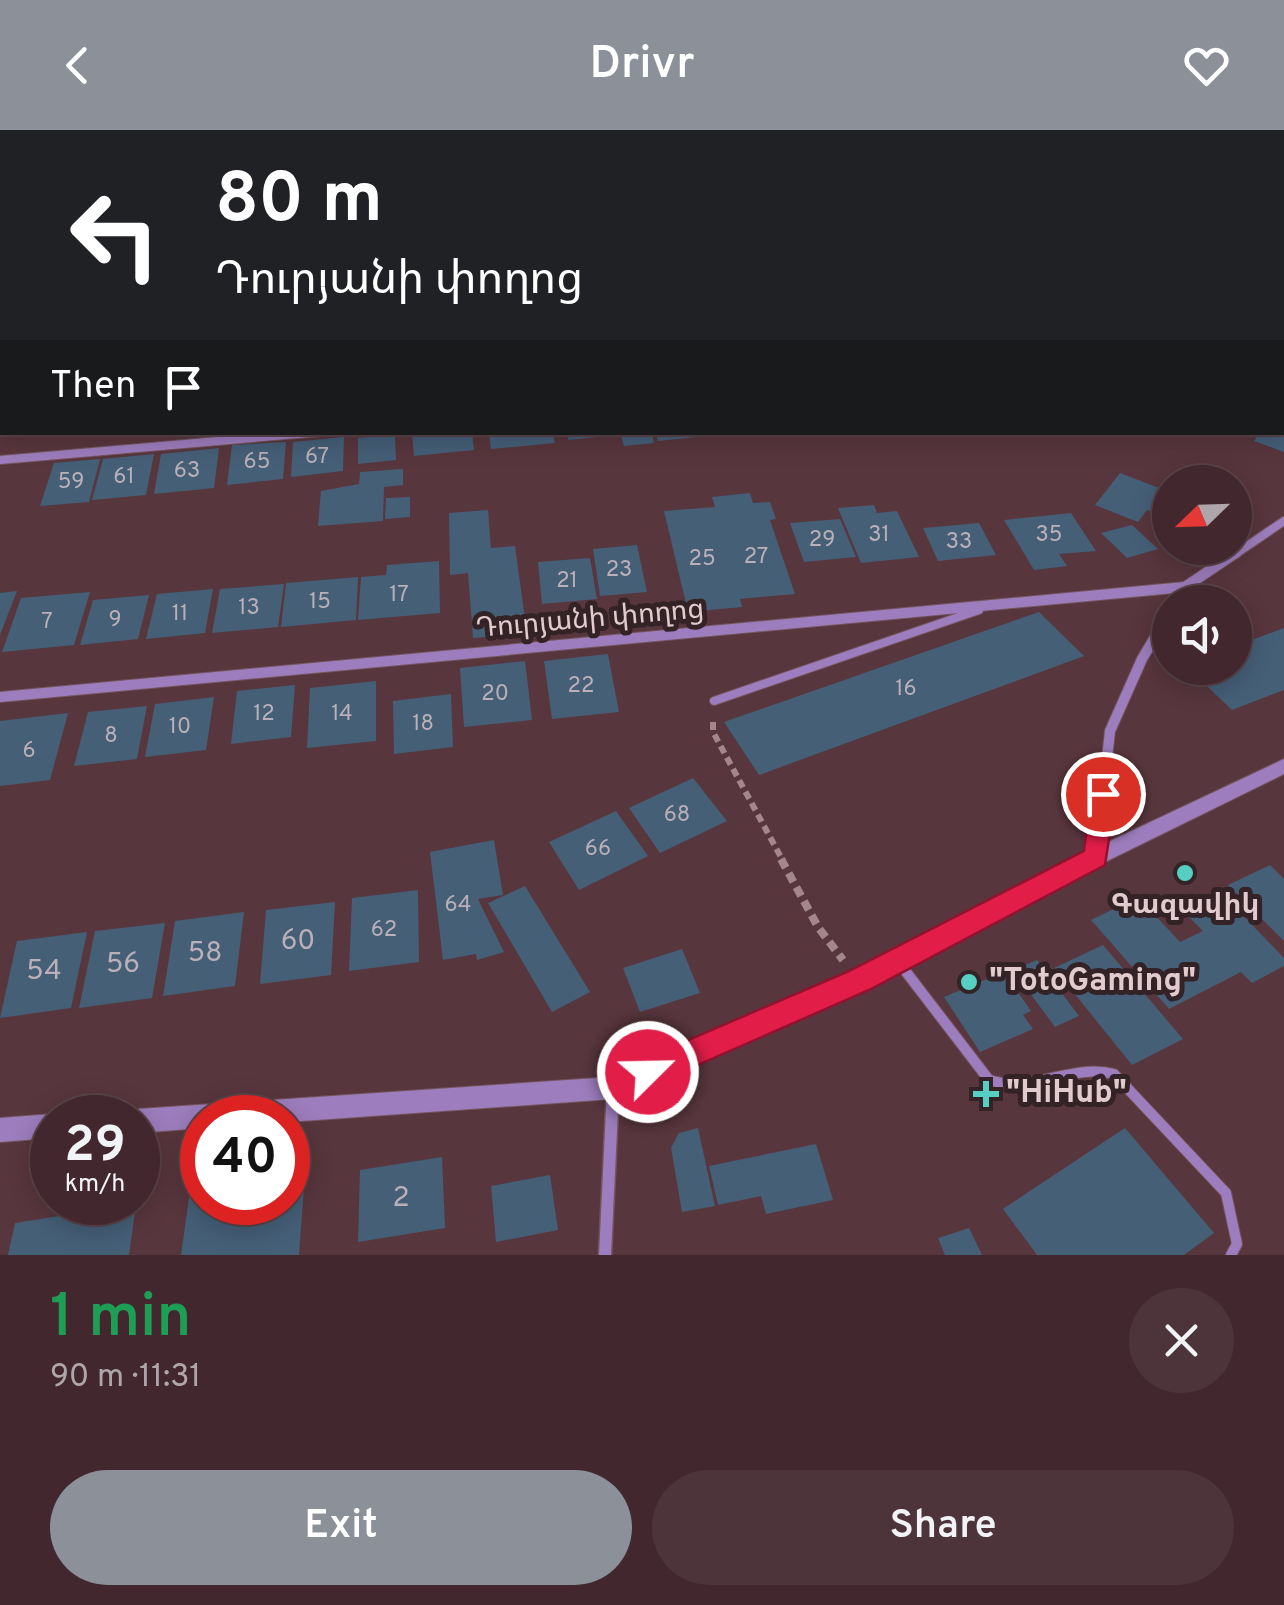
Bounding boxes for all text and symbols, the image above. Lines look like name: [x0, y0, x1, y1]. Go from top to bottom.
text: Drivr: [589, 37, 695, 94]
icon: back: [50, 38, 105, 93]
icon: heart: [1179, 38, 1234, 93]
text: 80 m: [215, 158, 383, 247]
icon: left: [50, 170, 180, 300]
text: Դուրյանի փողոց: [215, 253, 583, 310]
icon: arrive: [156, 360, 211, 415]
text: Then: [50, 363, 136, 412]
house number: 67: [305, 444, 329, 471]
house number: 65: [244, 449, 270, 476]
house number: 63: [174, 458, 200, 485]
house number: 61: [113, 464, 135, 491]
north arrow: [1152, 465, 1252, 565]
map controls: [1152, 465, 1252, 685]
house number: 59: [58, 469, 84, 496]
house number: 31: [868, 522, 890, 549]
house number: 35: [1036, 522, 1062, 549]
house number: 29: [809, 527, 835, 554]
house number: 33: [946, 529, 972, 556]
house number: 27: [744, 544, 768, 571]
house number: 25: [688, 546, 716, 573]
house number: 23: [606, 557, 632, 584]
house number: 21: [556, 568, 578, 595]
house number: 17: [389, 582, 409, 609]
button: sound: [1152, 585, 1252, 685]
house number: 15: [309, 589, 331, 616]
street label: Դուրյանի փողոց: [474, 592, 706, 648]
house number: 13: [238, 595, 260, 622]
house number: 11: [172, 601, 188, 628]
house number: 9: [108, 607, 122, 634]
house number: 7: [41, 609, 53, 636]
house number: 22: [568, 673, 594, 700]
house number: 16: [895, 676, 917, 703]
house number: 20: [481, 681, 509, 708]
house number: 12: [253, 701, 275, 728]
house number: 14: [331, 701, 353, 728]
house number: 18: [412, 711, 434, 738]
house number: 10: [169, 714, 191, 741]
house number: 8: [104, 723, 118, 750]
house number: 6: [22, 738, 36, 765]
pin: [1061, 752, 1146, 837]
icon: arrive: [1076, 767, 1131, 822]
house number: 68: [664, 802, 690, 829]
house number: 66: [585, 836, 611, 863]
marker: Գազավիկ: [1174, 862, 1196, 884]
place label: Գազավիկ: [1111, 888, 1259, 924]
house number: 64: [445, 892, 471, 919]
house number: 62: [371, 917, 397, 944]
house number: 60: [281, 924, 315, 960]
house number: 58: [188, 936, 222, 972]
house number: 56: [106, 947, 140, 983]
house number: 54: [26, 954, 62, 990]
place label: "TotoGaming": [989, 962, 1196, 1002]
marker: "TotoGaming": [958, 971, 980, 993]
position arrow: [596, 1020, 700, 1124]
place label: "HiHub": [1006, 1074, 1127, 1114]
marker: "HiHub": [975, 1083, 997, 1105]
speed limit sign: 40: [180, 1095, 310, 1225]
text: 29: [64, 1116, 126, 1179]
text: km/h: [65, 1169, 125, 1201]
house number: 2: [392, 1181, 410, 1217]
text: 1 min: [50, 1282, 191, 1358]
button: close: [1129, 1288, 1234, 1393]
text: 90 m · 11:31: [50, 1358, 201, 1398]
button: Exit: [50, 1470, 632, 1585]
button: Share: [652, 1470, 1234, 1585]

